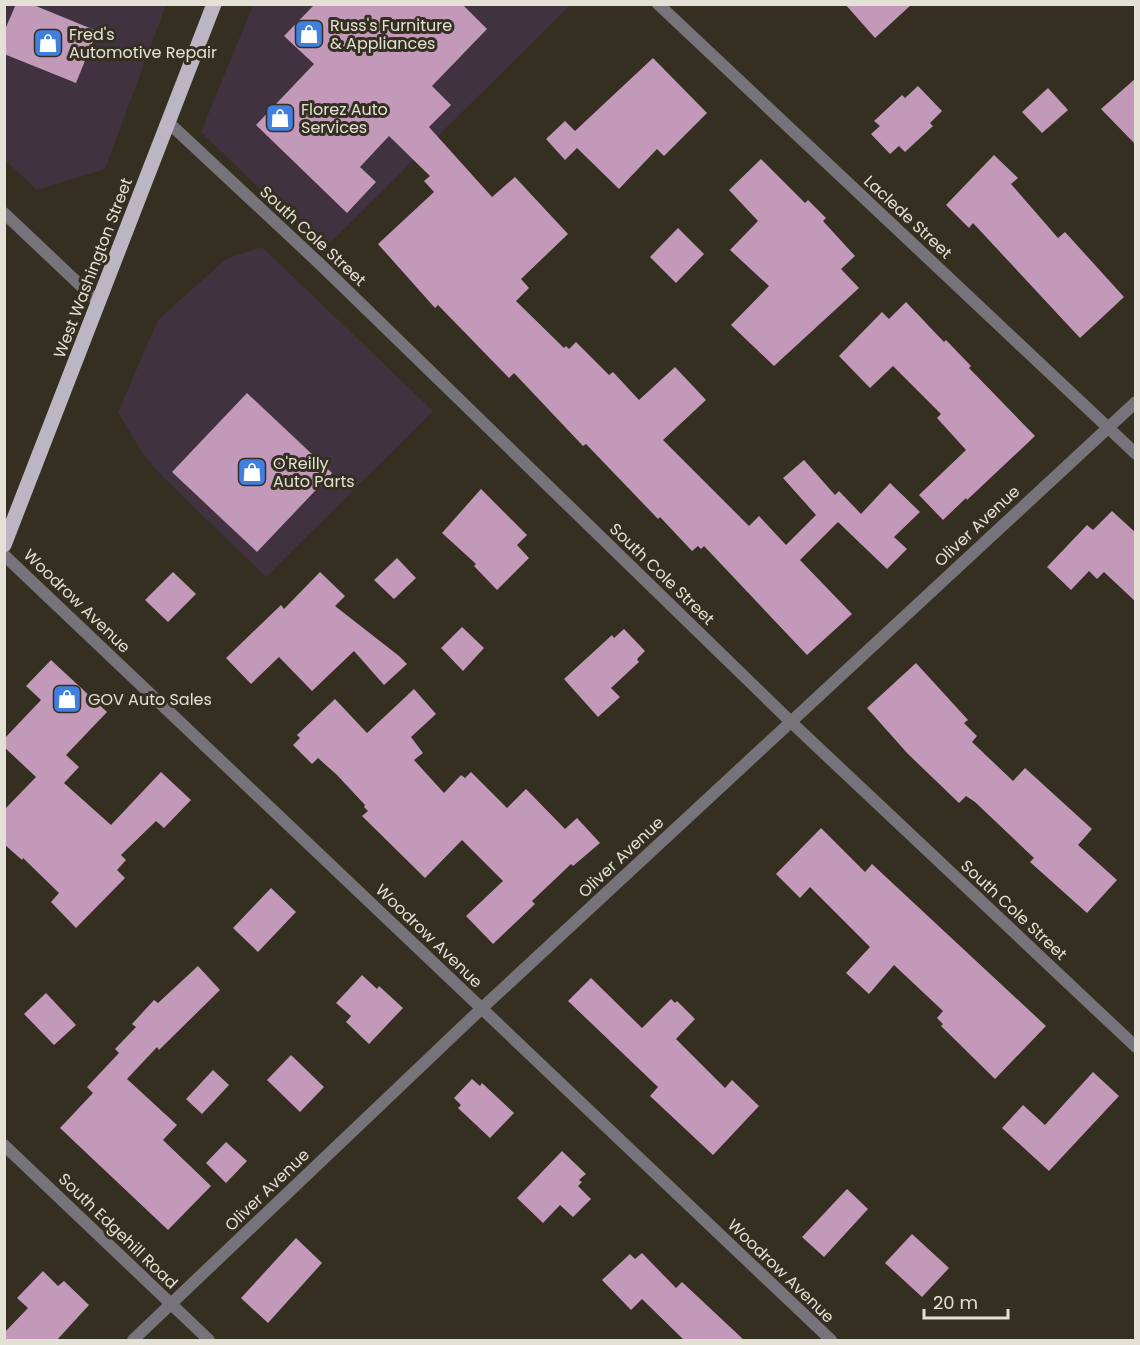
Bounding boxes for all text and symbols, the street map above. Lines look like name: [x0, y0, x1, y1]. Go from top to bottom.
place label: Russ's Furniture & Appliances: [330, 14, 452, 55]
shop icon: Russ's Furniture & Appliances: [293, 18, 325, 50]
place label: Fred's Automotive Repair: [69, 23, 217, 64]
shop icon: Fred's Automotive Repair: [32, 27, 64, 59]
place label: Florez Auto Services: [301, 98, 388, 139]
shop icon: Florez Auto Services: [264, 102, 296, 134]
street label: Laclede Street: [859, 170, 957, 264]
street label: West Washington Street: [48, 174, 138, 361]
street label: South Cole Street: [255, 181, 371, 292]
place label: O'Reilly Auto Parts: [273, 452, 355, 493]
shop icon: O'Reilly Auto Parts: [236, 456, 268, 488]
street label: Oliver Avenue: [929, 480, 1025, 572]
street label: South Cole Street: [604, 518, 720, 630]
street label: Woodrow Avenue: [18, 544, 136, 658]
shop icon: GOV Auto Sales: [51, 683, 83, 715]
place label: GOV Auto Sales: [88, 688, 212, 711]
street label: Oliver Avenue: [573, 811, 669, 903]
street label: South Cole Street: [956, 855, 1072, 966]
street label: Woodrow Avenue: [370, 879, 488, 993]
street label: Oliver Avenue: [220, 1144, 314, 1236]
street label: South Edgehill Road: [53, 1168, 183, 1294]
street label: Woodrow Avenue: [722, 1214, 840, 1328]
scale bar: [924, 1282, 1008, 1320]
text: 20 m: [933, 1290, 978, 1315]

